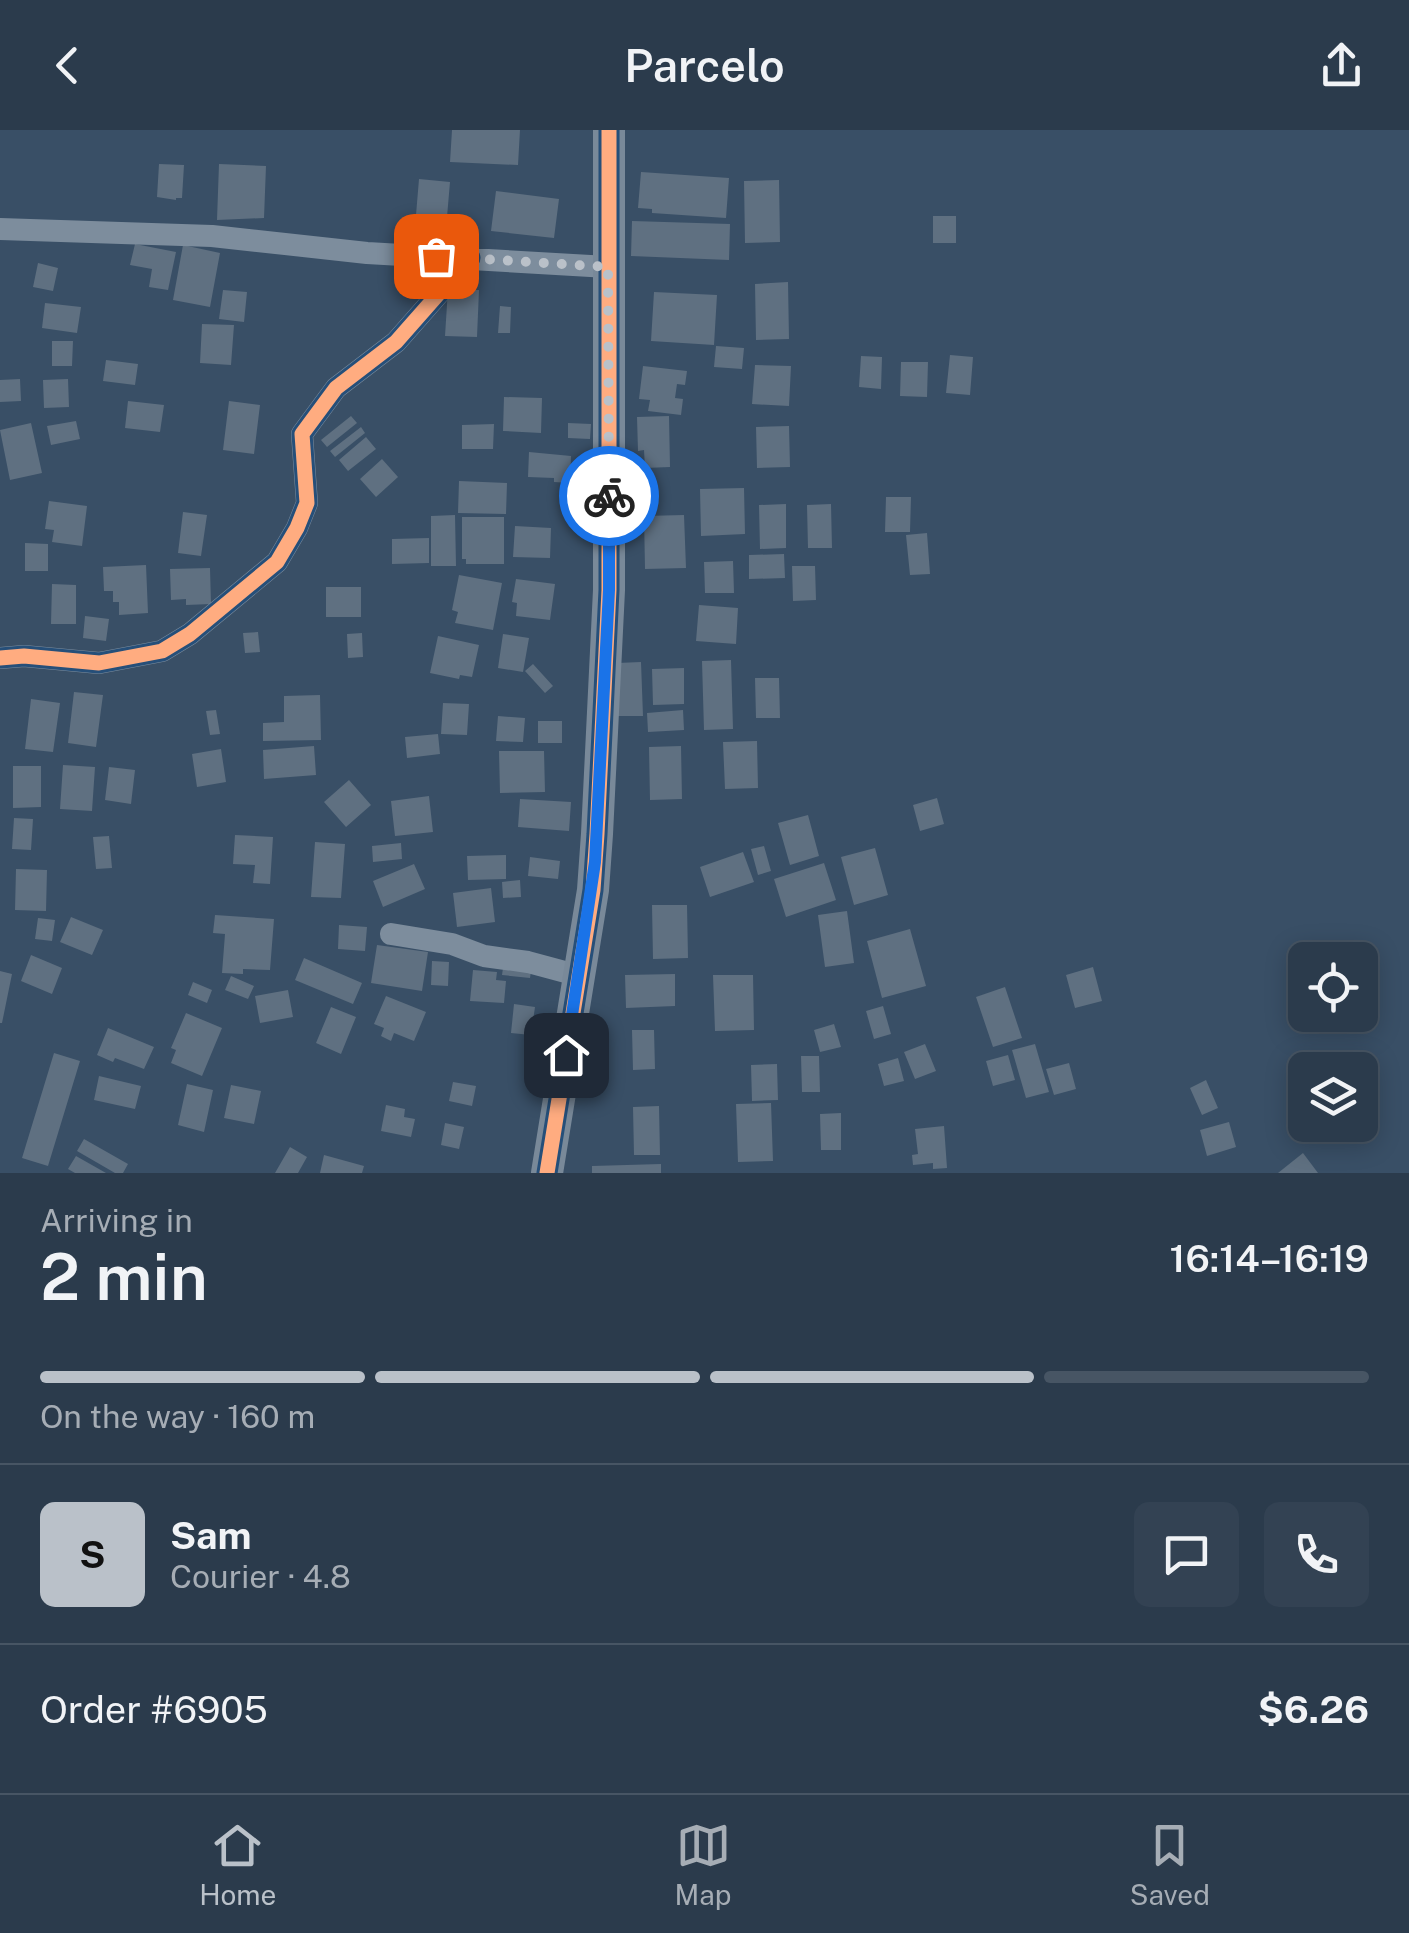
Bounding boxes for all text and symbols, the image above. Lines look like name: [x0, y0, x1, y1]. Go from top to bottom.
icon: back: [40, 38, 95, 93]
icon: share: [1314, 38, 1369, 93]
text: Parcelo: [624, 39, 785, 92]
pin: [394, 214, 479, 299]
icon: bag: [409, 229, 464, 284]
courier: [559, 446, 659, 546]
icon: bike: [582, 469, 637, 524]
map controls: [1288, 942, 1378, 1142]
button: locate: [1288, 942, 1378, 1032]
pin: [524, 1013, 609, 1098]
icon: home: [539, 1028, 594, 1083]
button: layers: [1288, 1052, 1378, 1142]
text: Arriving in: [40, 1202, 193, 1239]
text: 16:14–16:19: [1170, 1236, 1369, 1281]
text: 2 min: [40, 1238, 208, 1315]
text: On the way · 160 m: [40, 1398, 315, 1435]
button: chat: [1134, 1502, 1239, 1607]
button: phone: [1264, 1502, 1369, 1607]
text: Sam: [170, 1513, 252, 1558]
text: S: [79, 1532, 106, 1577]
text: Courier · 4.8: [170, 1558, 351, 1595]
text: Order #6905: [40, 1687, 268, 1732]
text: $6.26: [1258, 1687, 1369, 1732]
tab: Home: [199, 1818, 276, 1911]
tab: Map: [675, 1818, 731, 1911]
tab: Saved: [1130, 1818, 1210, 1911]

